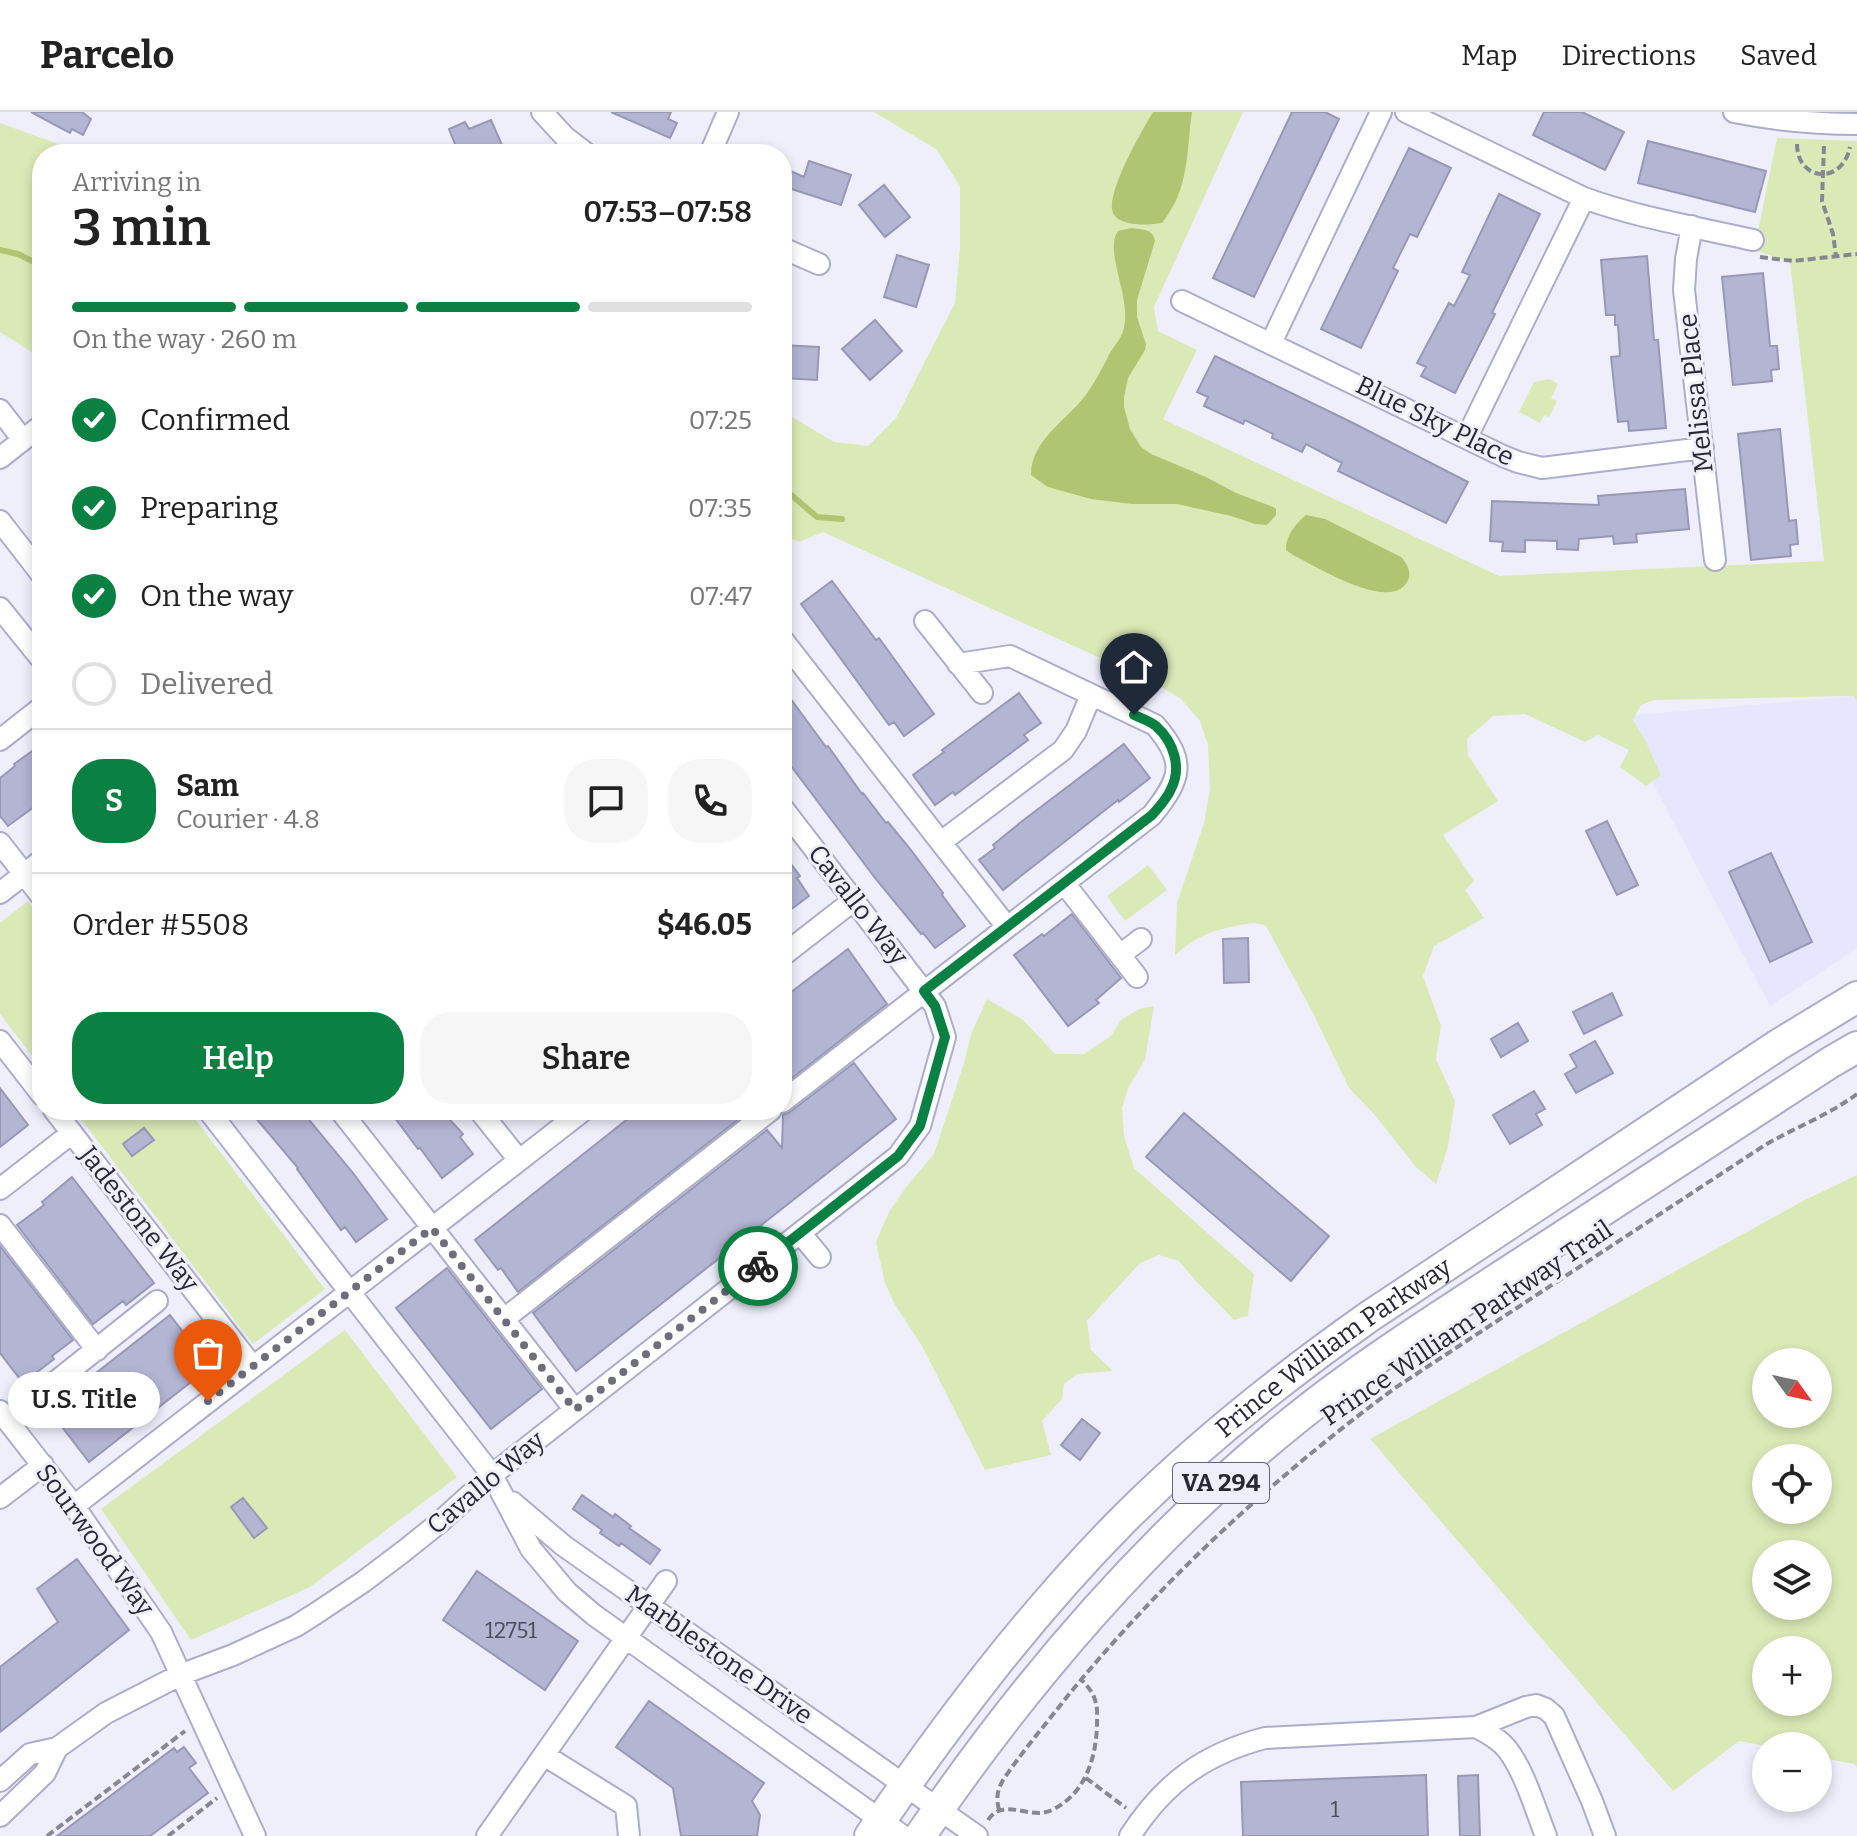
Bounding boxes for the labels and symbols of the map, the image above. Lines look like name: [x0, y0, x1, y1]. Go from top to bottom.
street label: Melissa Place: [1672, 312, 1720, 474]
street label: Blue Sky Place: [1351, 369, 1519, 473]
pin: [1100, 633, 1168, 715]
street label: Cavallo Way: [801, 839, 915, 971]
street label: Jadestone Way: [72, 1139, 205, 1298]
street label: Prince William Parkway Trail: [1315, 1214, 1619, 1432]
courier: [718, 1226, 798, 1306]
street label: Prince William Parkway: [1210, 1252, 1458, 1444]
pin: [174, 1319, 242, 1401]
north arrow: [1752, 1348, 1832, 1428]
callout: U.S. Title: [8, 1373, 160, 1429]
street label: Cavallo Way: [421, 1425, 551, 1541]
street label: Sourwood Way: [29, 1458, 161, 1622]
road number: VA 294: [1173, 1463, 1269, 1503]
street label: Marblestone Drive: [620, 1579, 818, 1731]
house number: 12751: [485, 1617, 537, 1644]
house number: 1: [1331, 1796, 1340, 1823]

